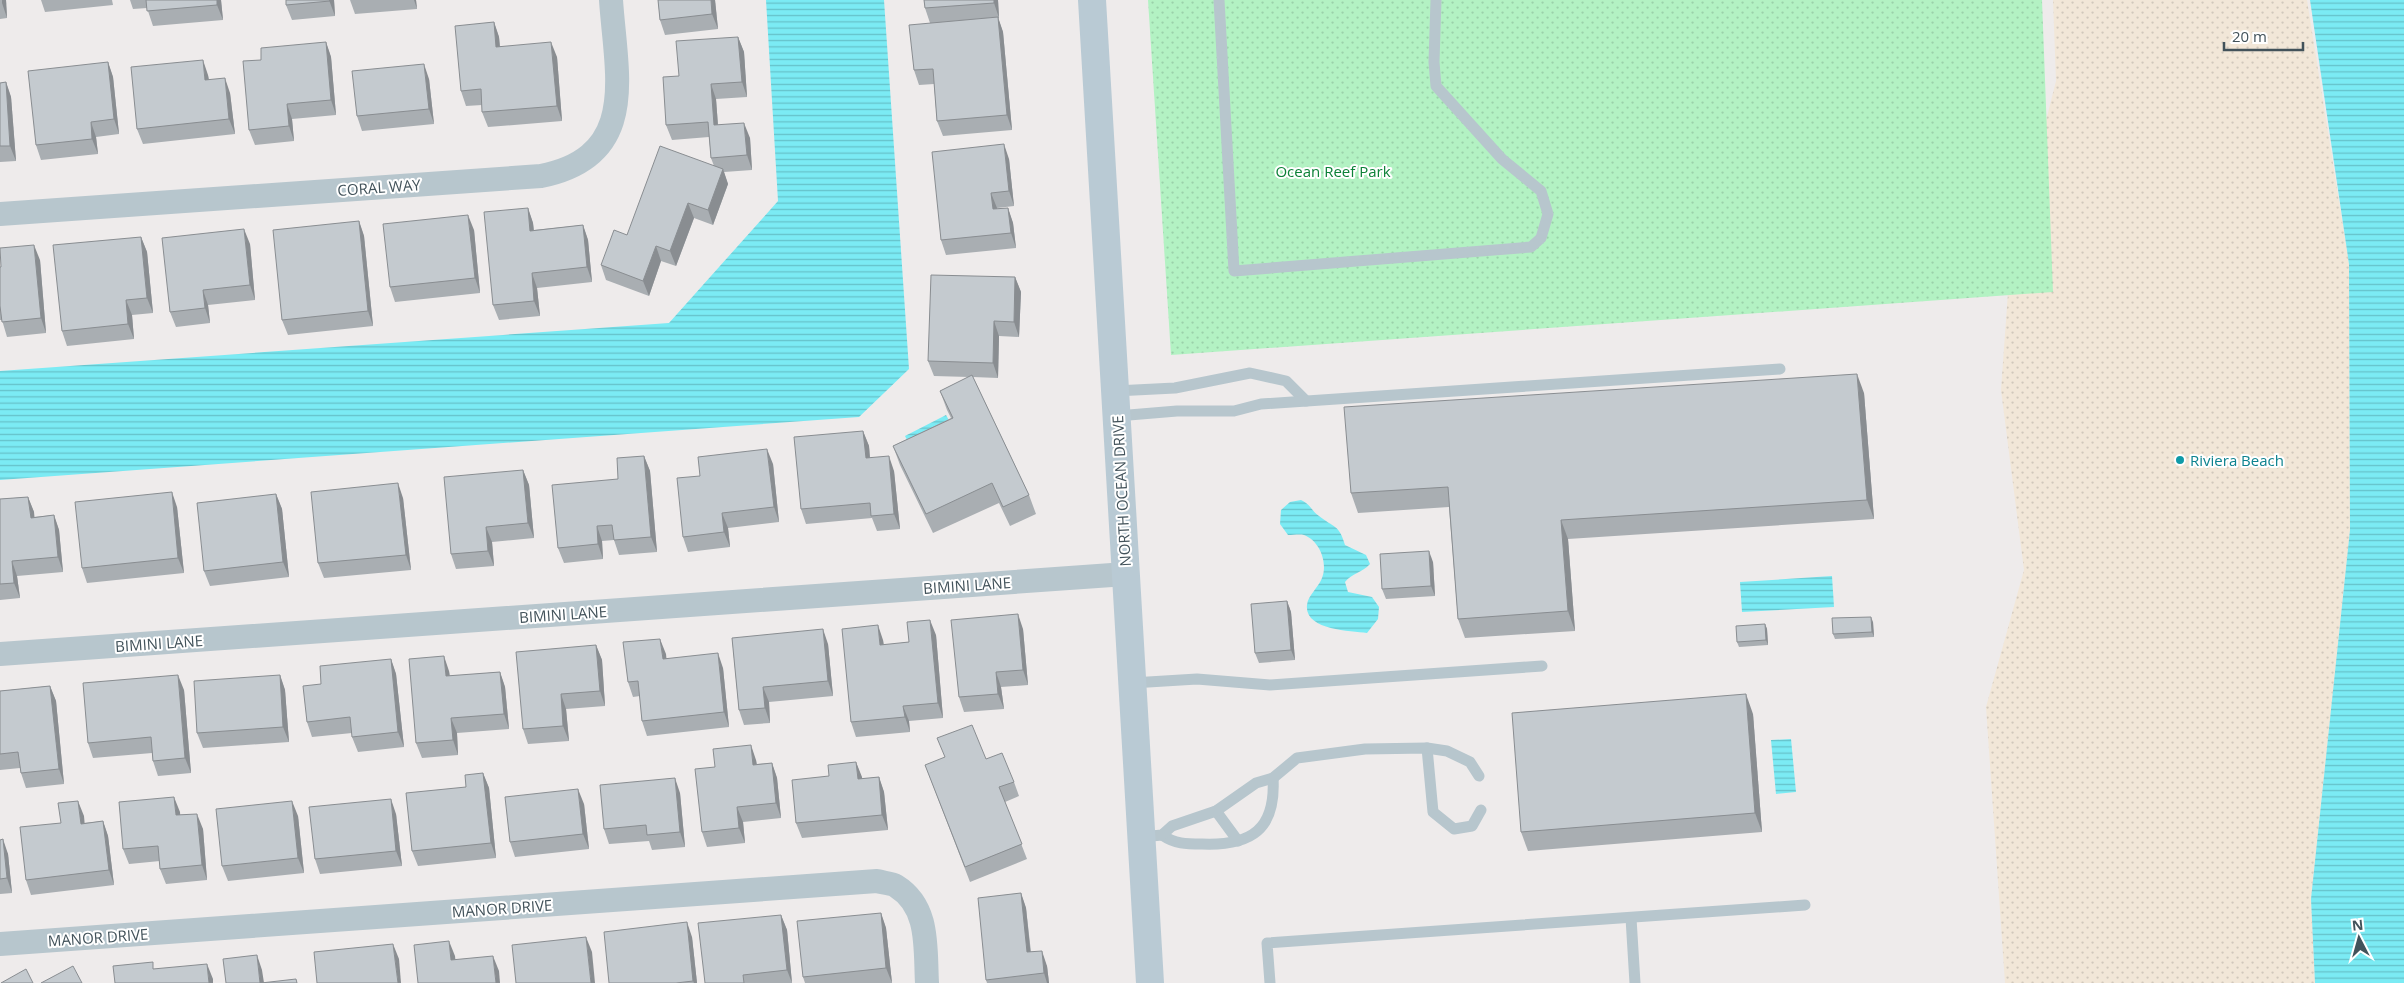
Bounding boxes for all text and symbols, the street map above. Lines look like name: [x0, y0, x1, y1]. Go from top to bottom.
scale bar: [2224, 20, 2303, 52]
text: 20 m: [2232, 26, 2267, 46]
park label: Ocean Reef Park: [1275, 161, 1391, 181]
street label: CORAL WAY: [337, 174, 422, 200]
street label: NORTH OCEAN DRIVE: [1107, 415, 1135, 567]
place label: Riviera Beach: [2190, 450, 2284, 470]
marker: Riviera Beach: [2174, 454, 2186, 466]
street label: BIMINI LANE: [922, 572, 1012, 598]
street label: BIMINI LANE: [518, 601, 608, 627]
street label: BIMINI LANE: [114, 630, 204, 656]
street label: MANOR DRIVE: [451, 895, 553, 921]
north arrow: [2334, 913, 2384, 963]
text: N: [2351, 915, 2364, 935]
street label: MANOR DRIVE: [47, 924, 149, 950]

